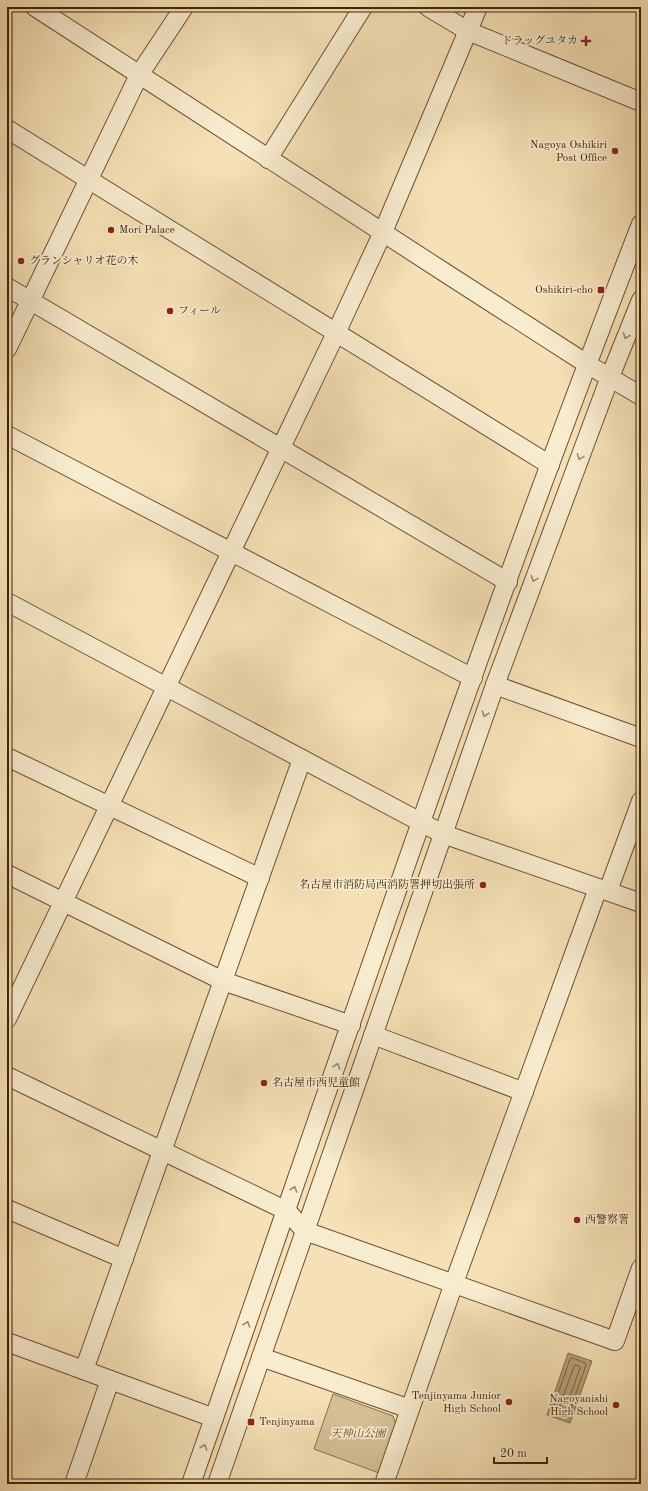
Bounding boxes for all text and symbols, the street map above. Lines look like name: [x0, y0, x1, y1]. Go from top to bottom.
place label: ドラッグユタカ: [501, 34, 578, 47]
marker: ドラッグユタカ: [581, 36, 591, 46]
place label: Nagoya Oshikiri Post Office: [530, 140, 607, 164]
marker: Nagoya Oshikiri Post Office: [610, 146, 620, 156]
marker: Mori Palace: [106, 225, 116, 235]
place label: Mori Palace: [119, 225, 175, 236]
place label: グランシャリオ花の木: [29, 254, 138, 267]
marker: グランシャリオ花の木: [16, 256, 26, 266]
place label: Oshikiri-cho: [535, 285, 593, 296]
marker: Oshikiri-cho: [596, 285, 606, 295]
marker: フィール: [165, 306, 175, 316]
place label: フィール: [178, 306, 221, 317]
one-way arrow: [623, 332, 631, 339]
one-way arrow: [576, 453, 584, 460]
one-way arrow: [531, 575, 539, 582]
one-way arrow: [481, 710, 489, 717]
place label: 名古屋市消防局西消防署押切出張所: [299, 878, 475, 891]
marker: 名古屋市消防局西消防署押切出張所: [478, 880, 488, 890]
one-way arrow: [332, 1062, 340, 1069]
place label: 名古屋市西児童館: [272, 1076, 360, 1089]
marker: 名古屋市西児童館: [259, 1078, 269, 1088]
one-way arrow: [290, 1185, 298, 1192]
place label: 西警察署: [585, 1213, 629, 1226]
marker: 西警察署: [572, 1215, 582, 1225]
one-way arrow: [242, 1321, 251, 1328]
place label: Tenjinyama Junior High School: [412, 1391, 501, 1415]
place label: Nagoyanishi High School: [549, 1394, 608, 1418]
marker: Tenjinyama Junior High School: [504, 1397, 514, 1407]
marker: Nagoyanishi High School: [611, 1400, 621, 1410]
marker: Tenjinyama: [246, 1417, 256, 1427]
place label: Tenjinyama: [259, 1417, 315, 1428]
park label: 天神山公園: [331, 1427, 387, 1440]
scale bar: [494, 1439, 547, 1465]
one-way arrow: [199, 1444, 208, 1451]
text: 20 m: [500, 1448, 527, 1460]

